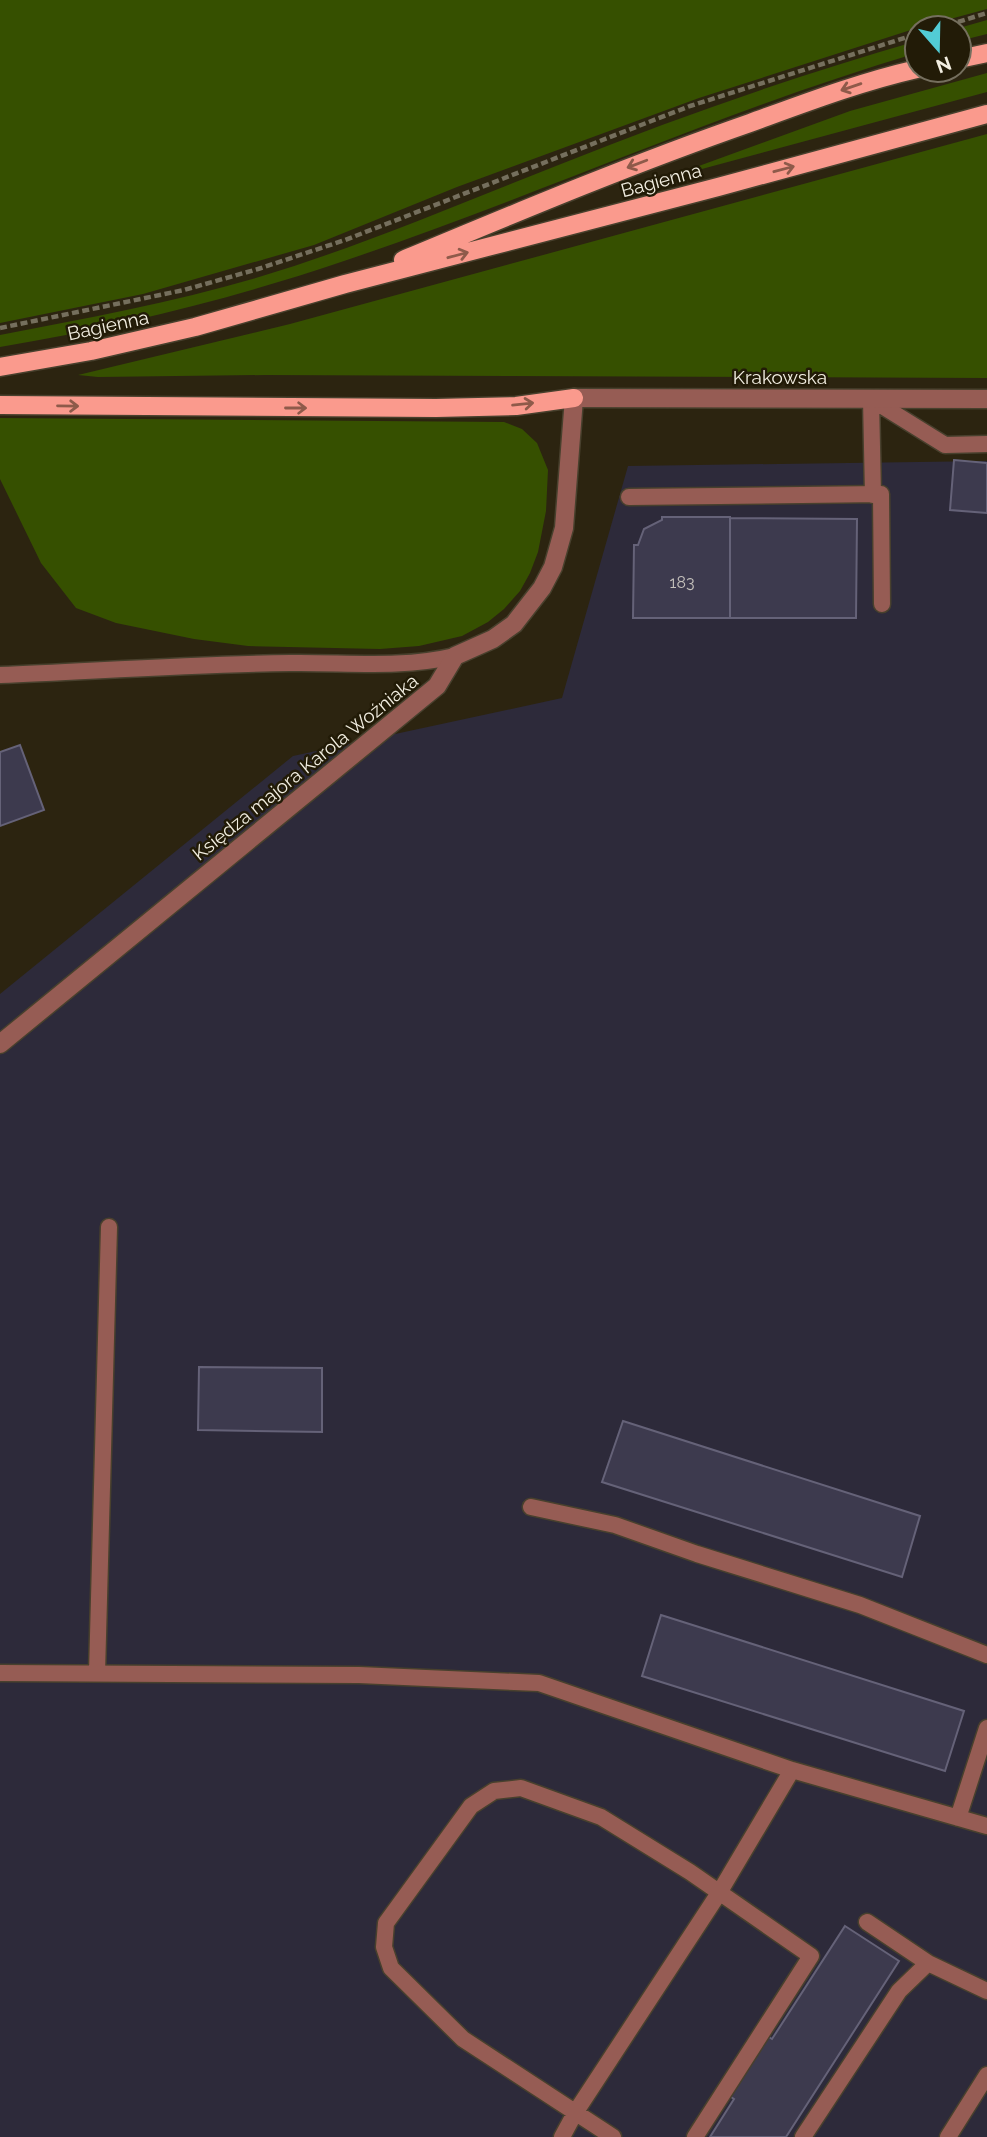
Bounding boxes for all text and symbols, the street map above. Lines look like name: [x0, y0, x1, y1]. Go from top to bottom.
north arrow: [903, 14, 973, 84]
text: N: [933, 52, 954, 78]
one-way arrow: [841, 82, 863, 94]
street label: Bagienna: [618, 159, 704, 201]
one-way arrow: [627, 159, 649, 171]
one-way arrow: [773, 162, 795, 175]
one-way arrow: [447, 248, 469, 261]
street label: Bagienna: [65, 306, 151, 344]
street label: Krakowska: [733, 366, 827, 388]
one-way arrow: [511, 398, 534, 411]
one-way arrow: [56, 400, 79, 413]
one-way arrow: [284, 401, 307, 415]
house number: 183: [670, 573, 694, 592]
street label: Księdza majora Karola Woźniaka: [188, 669, 422, 865]

